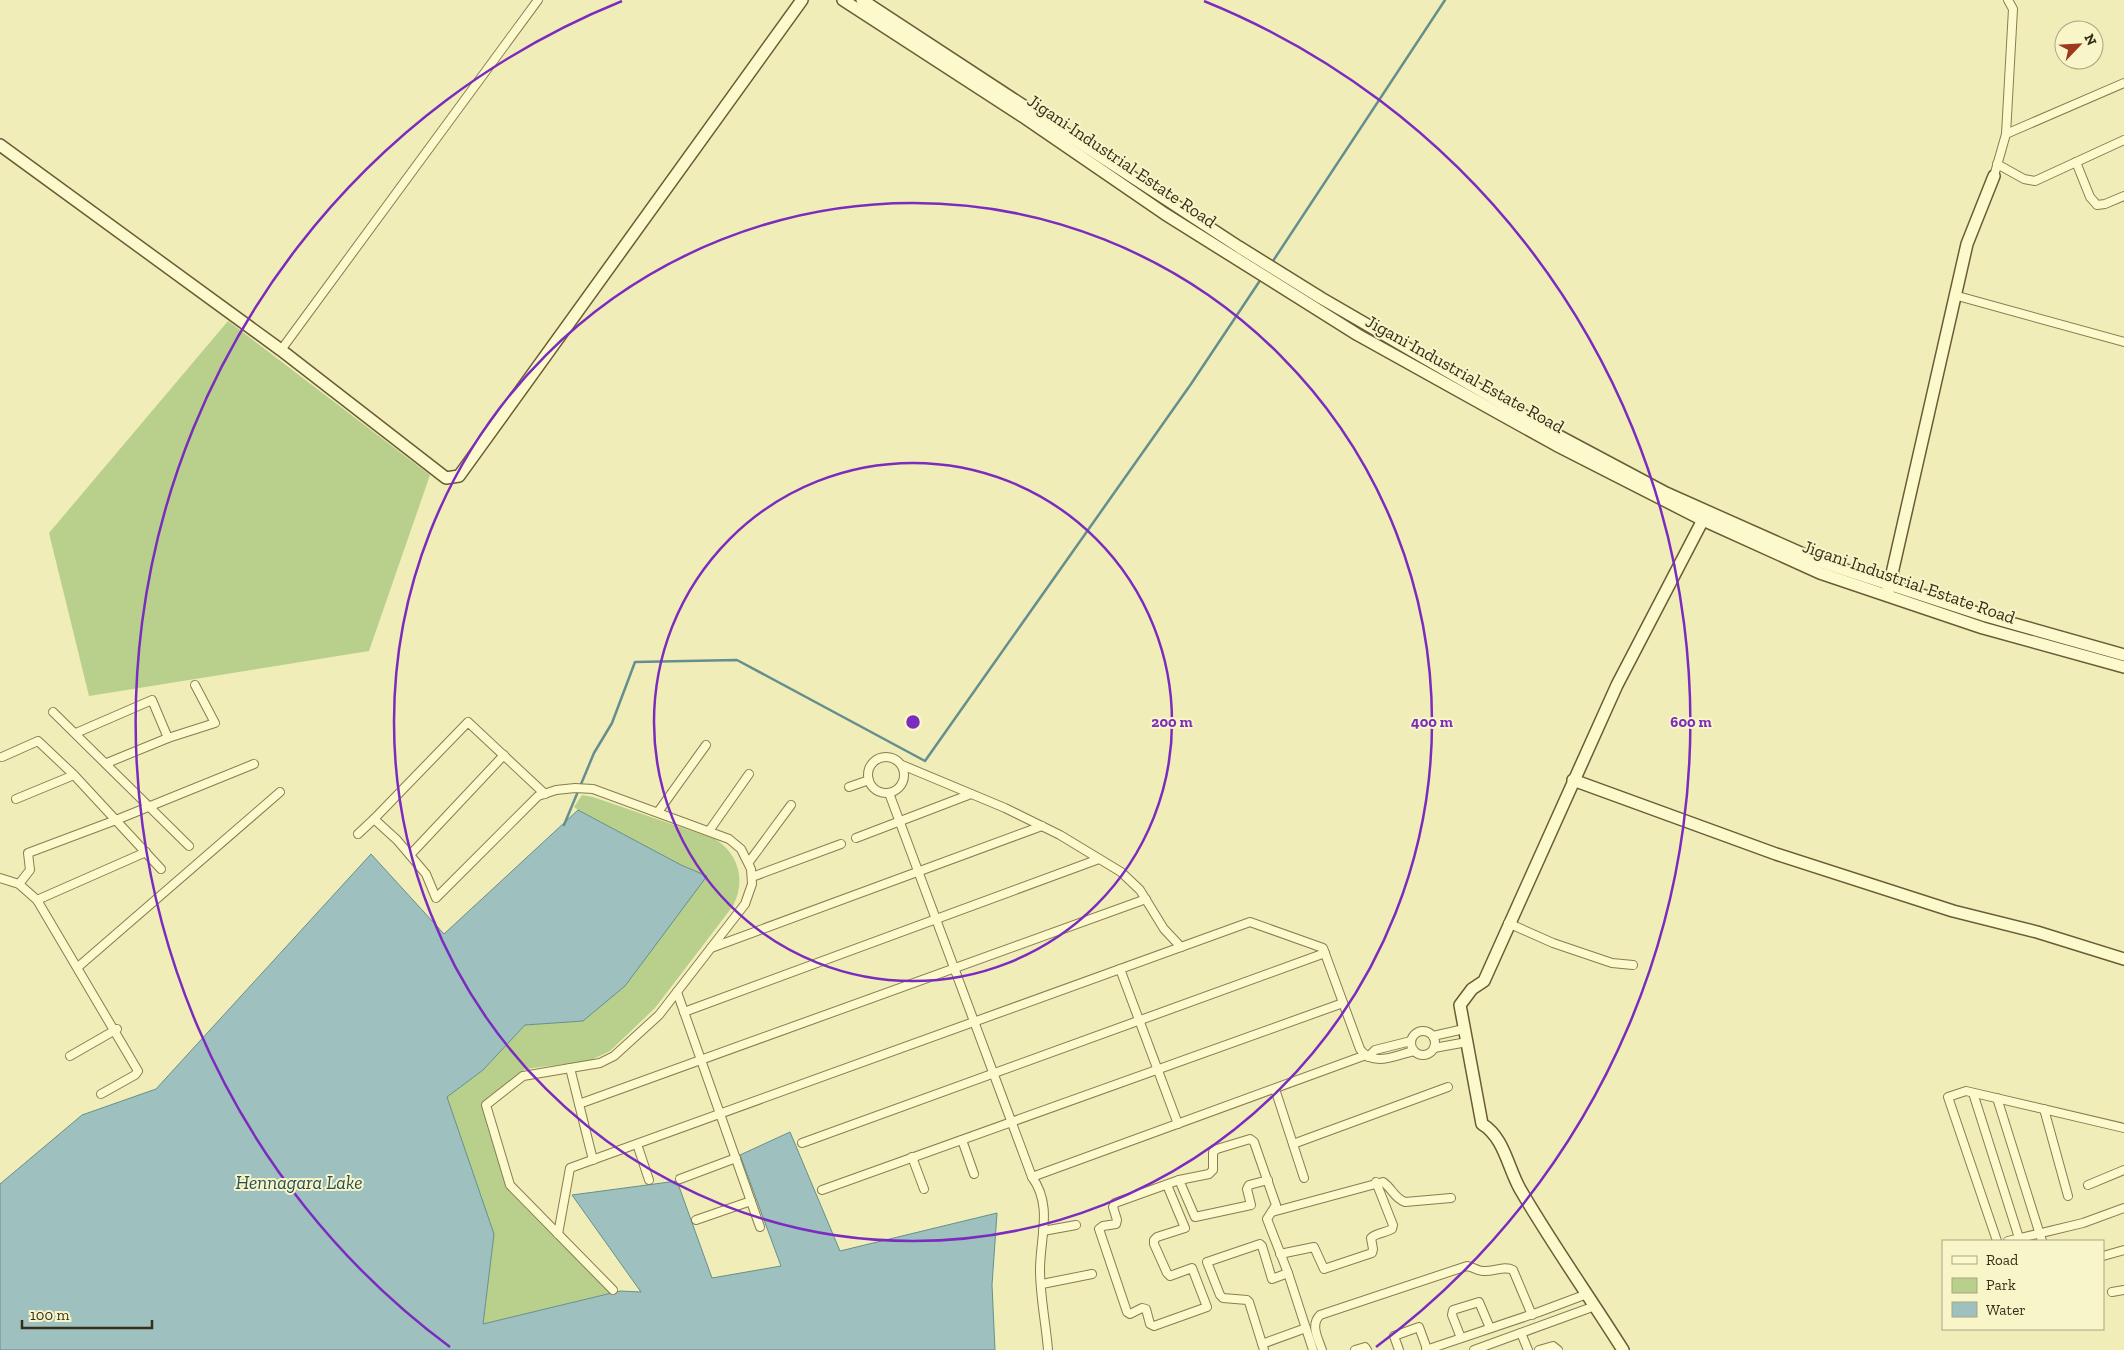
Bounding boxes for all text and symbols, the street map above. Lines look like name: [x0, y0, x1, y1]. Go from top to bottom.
north arrow: [2054, 20, 2104, 70]
text: N: [2080, 31, 2100, 48]
street label: Jigani Industrial Estate Road: [1023, 89, 1221, 233]
street label: Jigani Industrial Estate Road: [1362, 310, 1568, 438]
street label: Jigani Industrial Estate Road: [1800, 535, 2018, 629]
centre of rings: [904, 713, 922, 731]
text: 200 m: [1151, 713, 1193, 731]
text: 400 m: [1411, 713, 1453, 731]
text: 600 m: [1670, 713, 1712, 731]
water label: Hennagara Lake: [236, 1171, 362, 1194]
legend: [1942, 1240, 2104, 1330]
text: Road: [1986, 1251, 2019, 1269]
text: Park: [1986, 1276, 2016, 1294]
scale bar: [22, 1298, 152, 1330]
text: Water: [1986, 1301, 2026, 1319]
text: 100 m: [30, 1306, 69, 1324]

